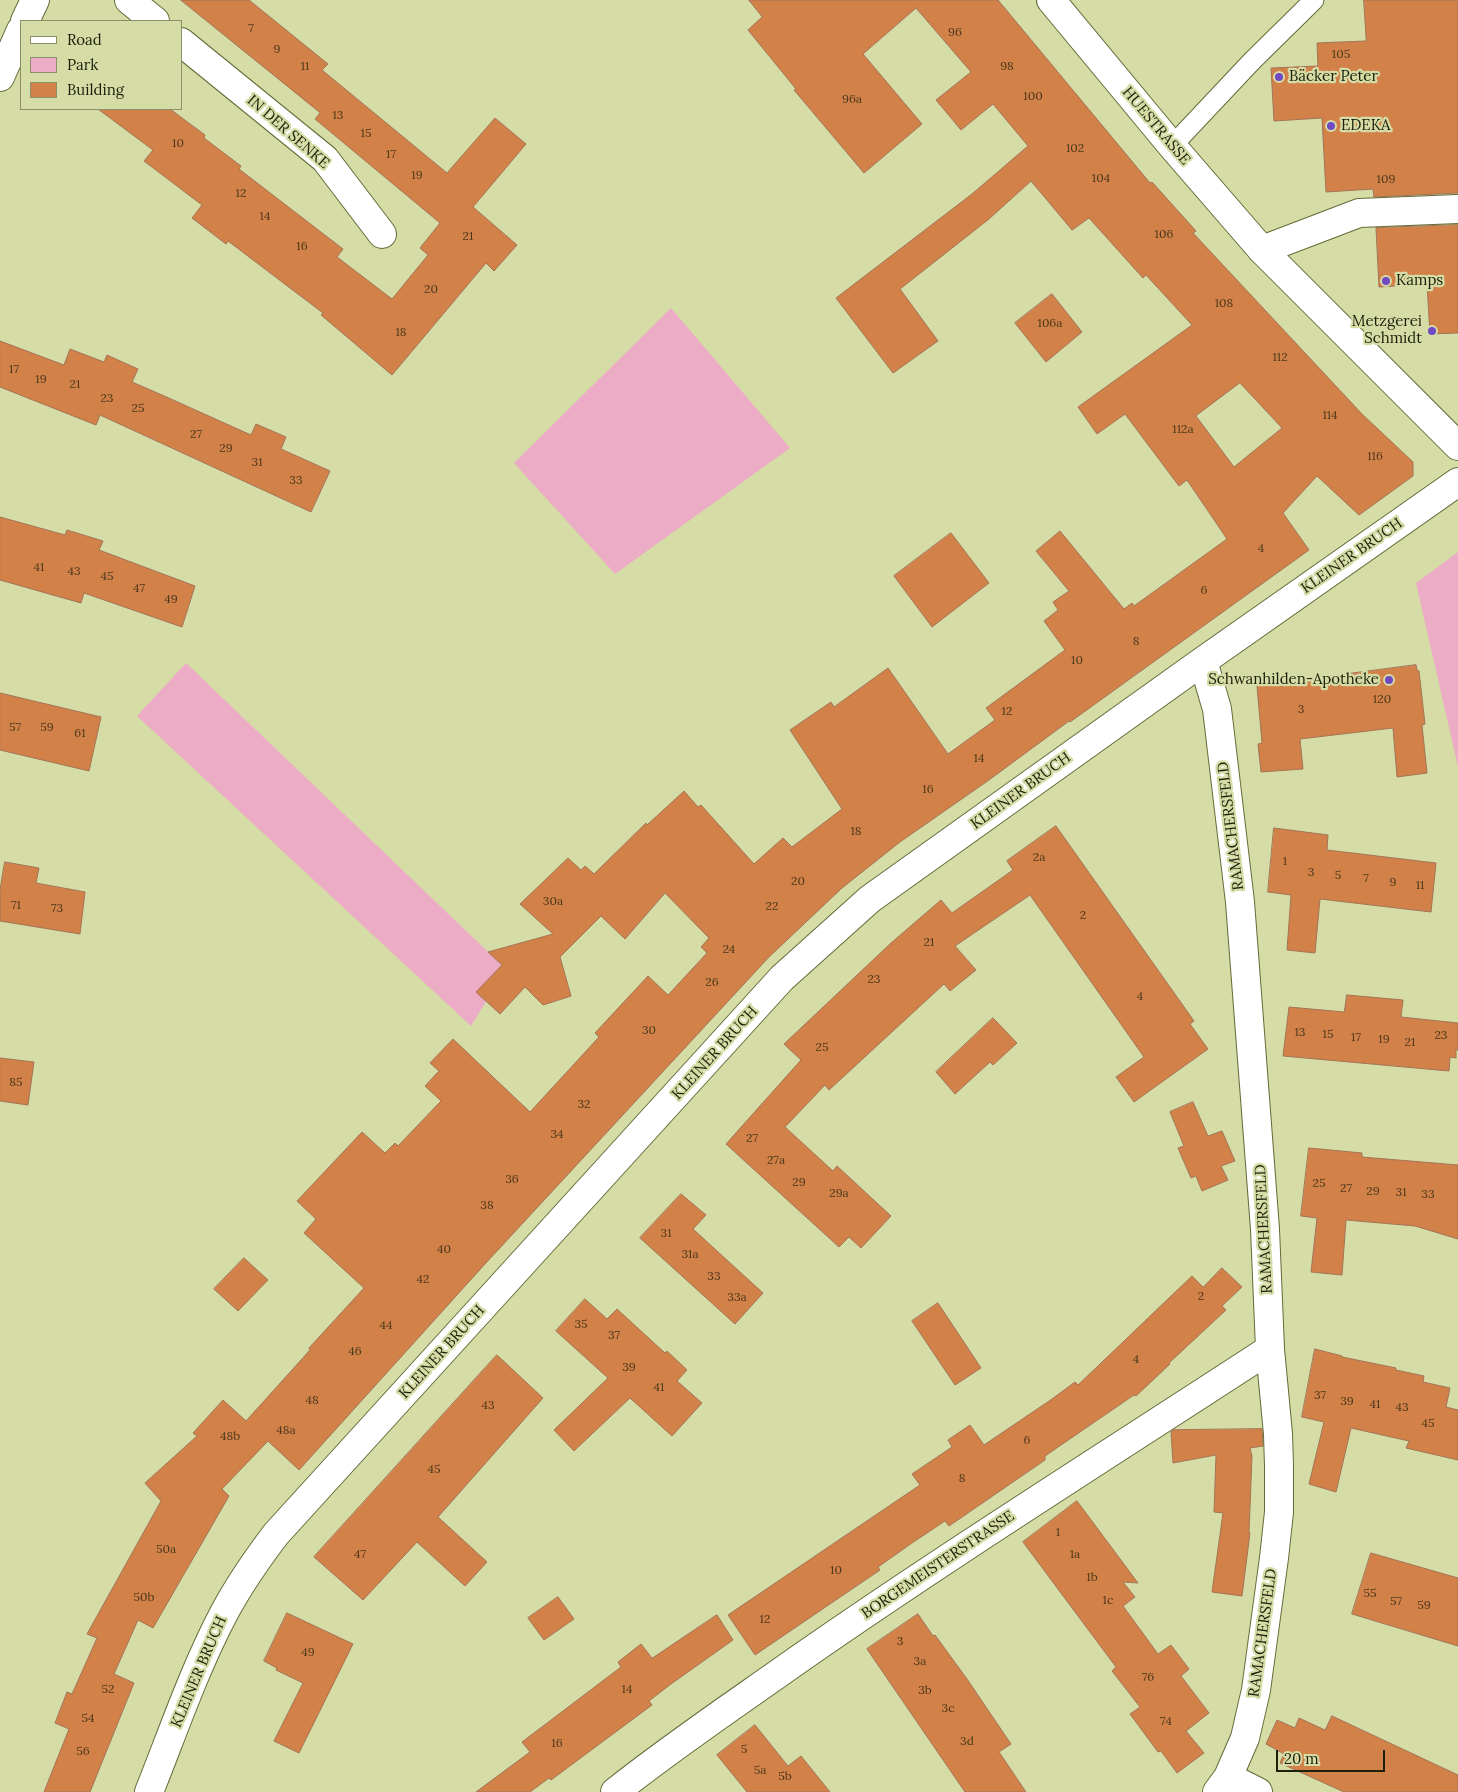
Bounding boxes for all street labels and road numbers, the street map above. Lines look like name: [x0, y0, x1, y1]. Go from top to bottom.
street label: HUESTRASSE: [1118, 83, 1194, 169]
street label: IN DER SENKE: [243, 91, 333, 173]
street label: KLEINER BRUCH: [1298, 514, 1406, 598]
street label: KLEINER BRUCH: [967, 749, 1075, 833]
street label: RAMACHERSFELD: [1214, 761, 1248, 891]
street label: KLEINER BRUCH: [668, 1003, 762, 1103]
street label: RAMACHERSFELD: [1252, 1164, 1276, 1294]
street label: KLEINER BRUCH: [395, 1302, 489, 1402]
street label: BORGEMEISTERSTRASSE: [858, 1507, 1018, 1623]
street label: RAMACHERSFELD: [1245, 1568, 1281, 1698]
street label: KLEINER BRUCH: [167, 1614, 231, 1730]

